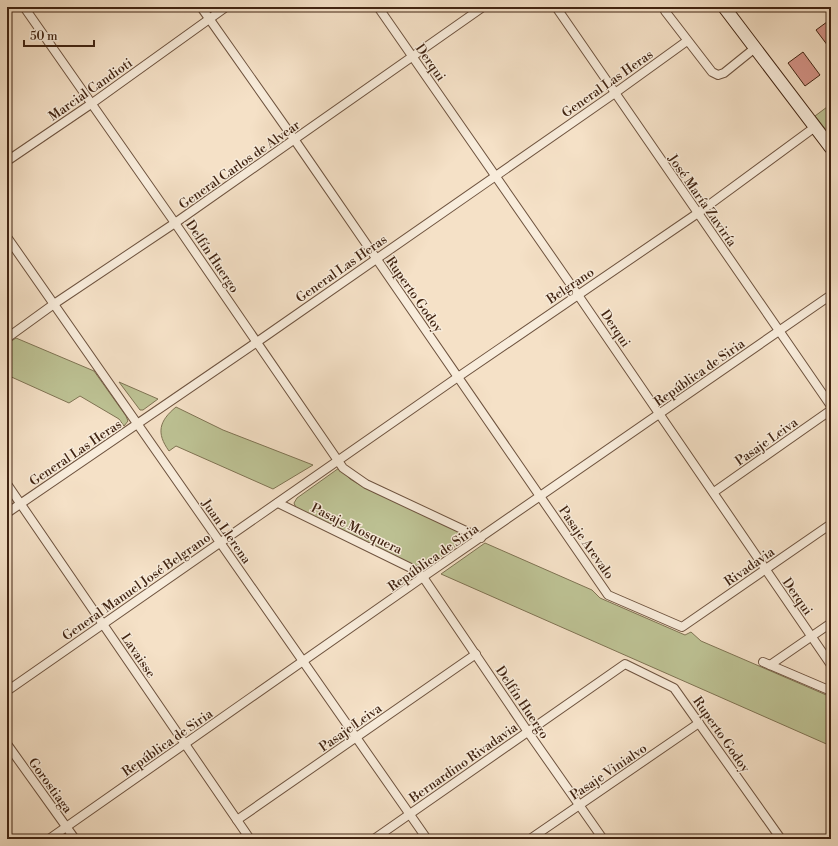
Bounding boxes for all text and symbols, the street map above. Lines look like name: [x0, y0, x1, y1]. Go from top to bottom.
scale bar: [24, 22, 94, 48]
text: 50 m: [30, 29, 58, 44]
street label: Derqui: [412, 41, 449, 84]
street label: General Las Heras: [559, 46, 656, 121]
street label: Marcial Candioti: [46, 55, 136, 125]
street label: General Carlos de Alvear: [176, 117, 303, 213]
street label: José María Zuviría: [664, 151, 740, 250]
street label: Delfín Huergo: [182, 217, 242, 296]
street label: General Las Heras: [293, 231, 390, 306]
street label: Ruperto Godoy: [382, 254, 447, 336]
street label: Belgrano: [543, 264, 597, 308]
street label: Derqui: [597, 307, 634, 350]
street label: República de Siria: [651, 335, 748, 410]
street label: Pasaje Leiva: [732, 414, 801, 469]
street label: General Las Heras: [27, 416, 125, 490]
street label: Juan Llerena: [197, 495, 255, 567]
street label: Pasaje Mosquera: [309, 500, 405, 558]
street label: Pasaje Arevalo: [555, 503, 617, 582]
street label: República de Siria: [385, 520, 482, 595]
street label: General Manuel José Belgrano: [59, 529, 214, 644]
street label: Rivadavia: [721, 544, 778, 590]
street label: Derqui: [779, 575, 816, 618]
street label: Lavaisse: [117, 630, 159, 681]
street label: Delfín Huergo: [492, 663, 552, 742]
street label: Ruperto Godoy: [689, 694, 754, 776]
street label: Pasaje Leiva: [316, 700, 385, 755]
street label: República de Siria: [119, 705, 216, 780]
street label: Bernardino Rivadavia: [406, 719, 521, 807]
street label: Pasaje Vinialvo: [567, 740, 650, 803]
street label: Gorostiaga: [25, 755, 76, 817]

